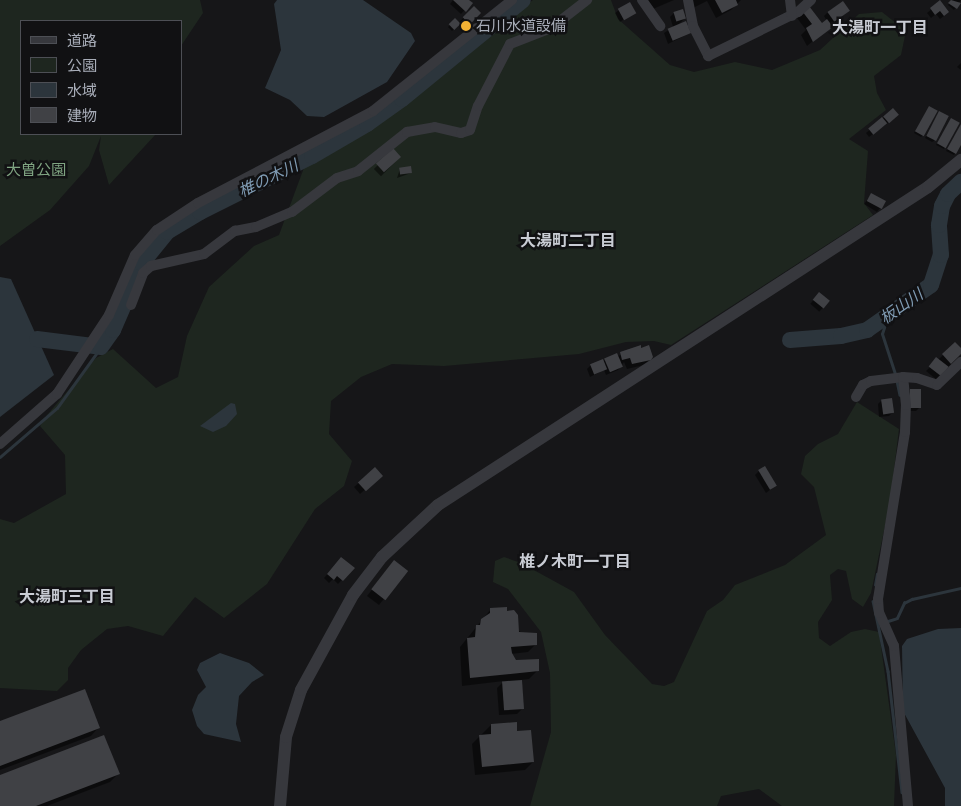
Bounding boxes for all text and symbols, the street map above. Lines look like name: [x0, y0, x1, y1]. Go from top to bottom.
place label: 石川水道設備: [476, 17, 566, 35]
district label: 大湯町一丁目: [832, 17, 928, 37]
legend: [20, 20, 182, 135]
marker: 石川水道設備: [460, 20, 472, 32]
text: 道路: [67, 30, 97, 51]
text: 公園: [67, 55, 97, 76]
text: 水域: [67, 80, 97, 101]
text: 建物: [67, 105, 97, 126]
water label: 椎の木川: [235, 155, 301, 201]
park label: 大曽公園: [6, 161, 66, 179]
district label: 大湯町二丁目: [520, 230, 616, 250]
water label: 板山川: [876, 284, 926, 328]
district label: 椎ノ木町一丁目: [519, 551, 631, 571]
district label: 大湯町三丁目: [19, 586, 115, 606]

